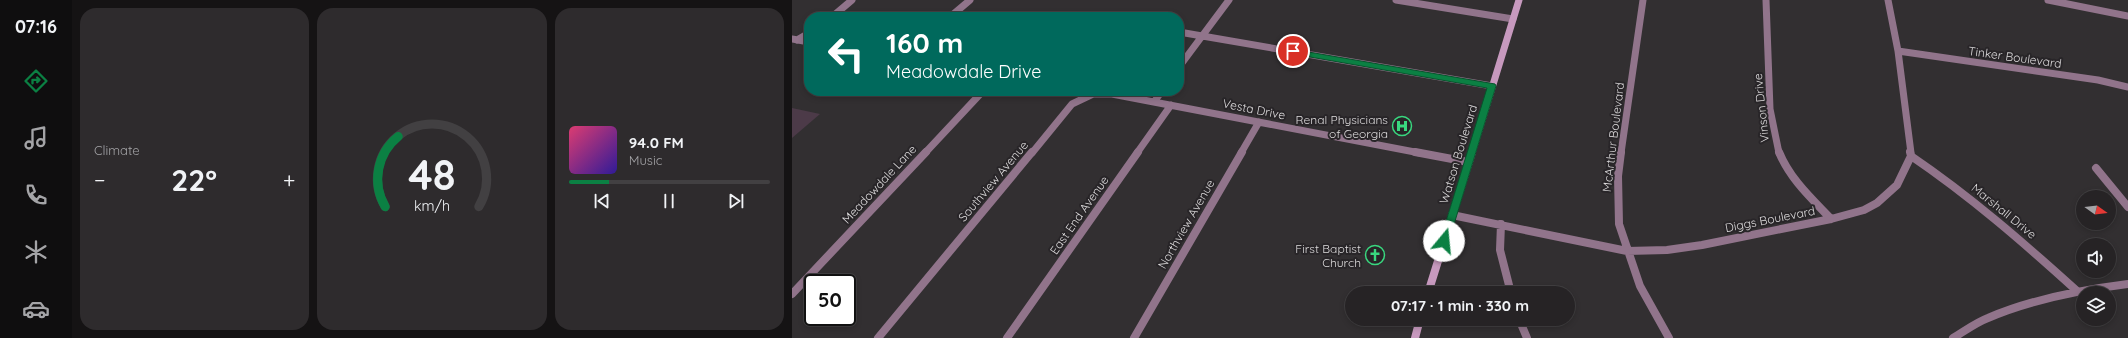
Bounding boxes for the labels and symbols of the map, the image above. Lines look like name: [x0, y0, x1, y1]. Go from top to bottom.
pin: [1276, 34, 1310, 68]
street label: Tinker Boulevard: [1967, 43, 2063, 71]
street label: Vinson Drive: [1750, 72, 1772, 143]
street label: McArthur Boulevard: [1599, 81, 1627, 193]
street label: Vesta Drive: [1221, 96, 1287, 122]
street label: Watson Boulevard: [1436, 103, 1480, 205]
place label: Renal Physicians of Georgia: [1296, 112, 1388, 141]
hospital icon: Renal Physicians of Georgia: [1391, 115, 1413, 137]
street label: Southview Avenue: [955, 137, 1031, 224]
street label: Meadowdale Lane: [839, 141, 919, 226]
street label: East End Avenue: [1046, 173, 1112, 257]
street label: Northview Avenue: [1154, 177, 1218, 271]
street label: Marshall Drive: [1968, 180, 2040, 242]
north arrow: [2076, 190, 2116, 230]
street label: Diggs Boulevard: [1724, 203, 1816, 235]
position arrow: [1423, 220, 1465, 262]
place label: First Baptist Church: [1295, 241, 1361, 270]
church icon: First Baptist Church: [1364, 244, 1386, 266]
speed limit sign: 50: [804, 274, 856, 326]

